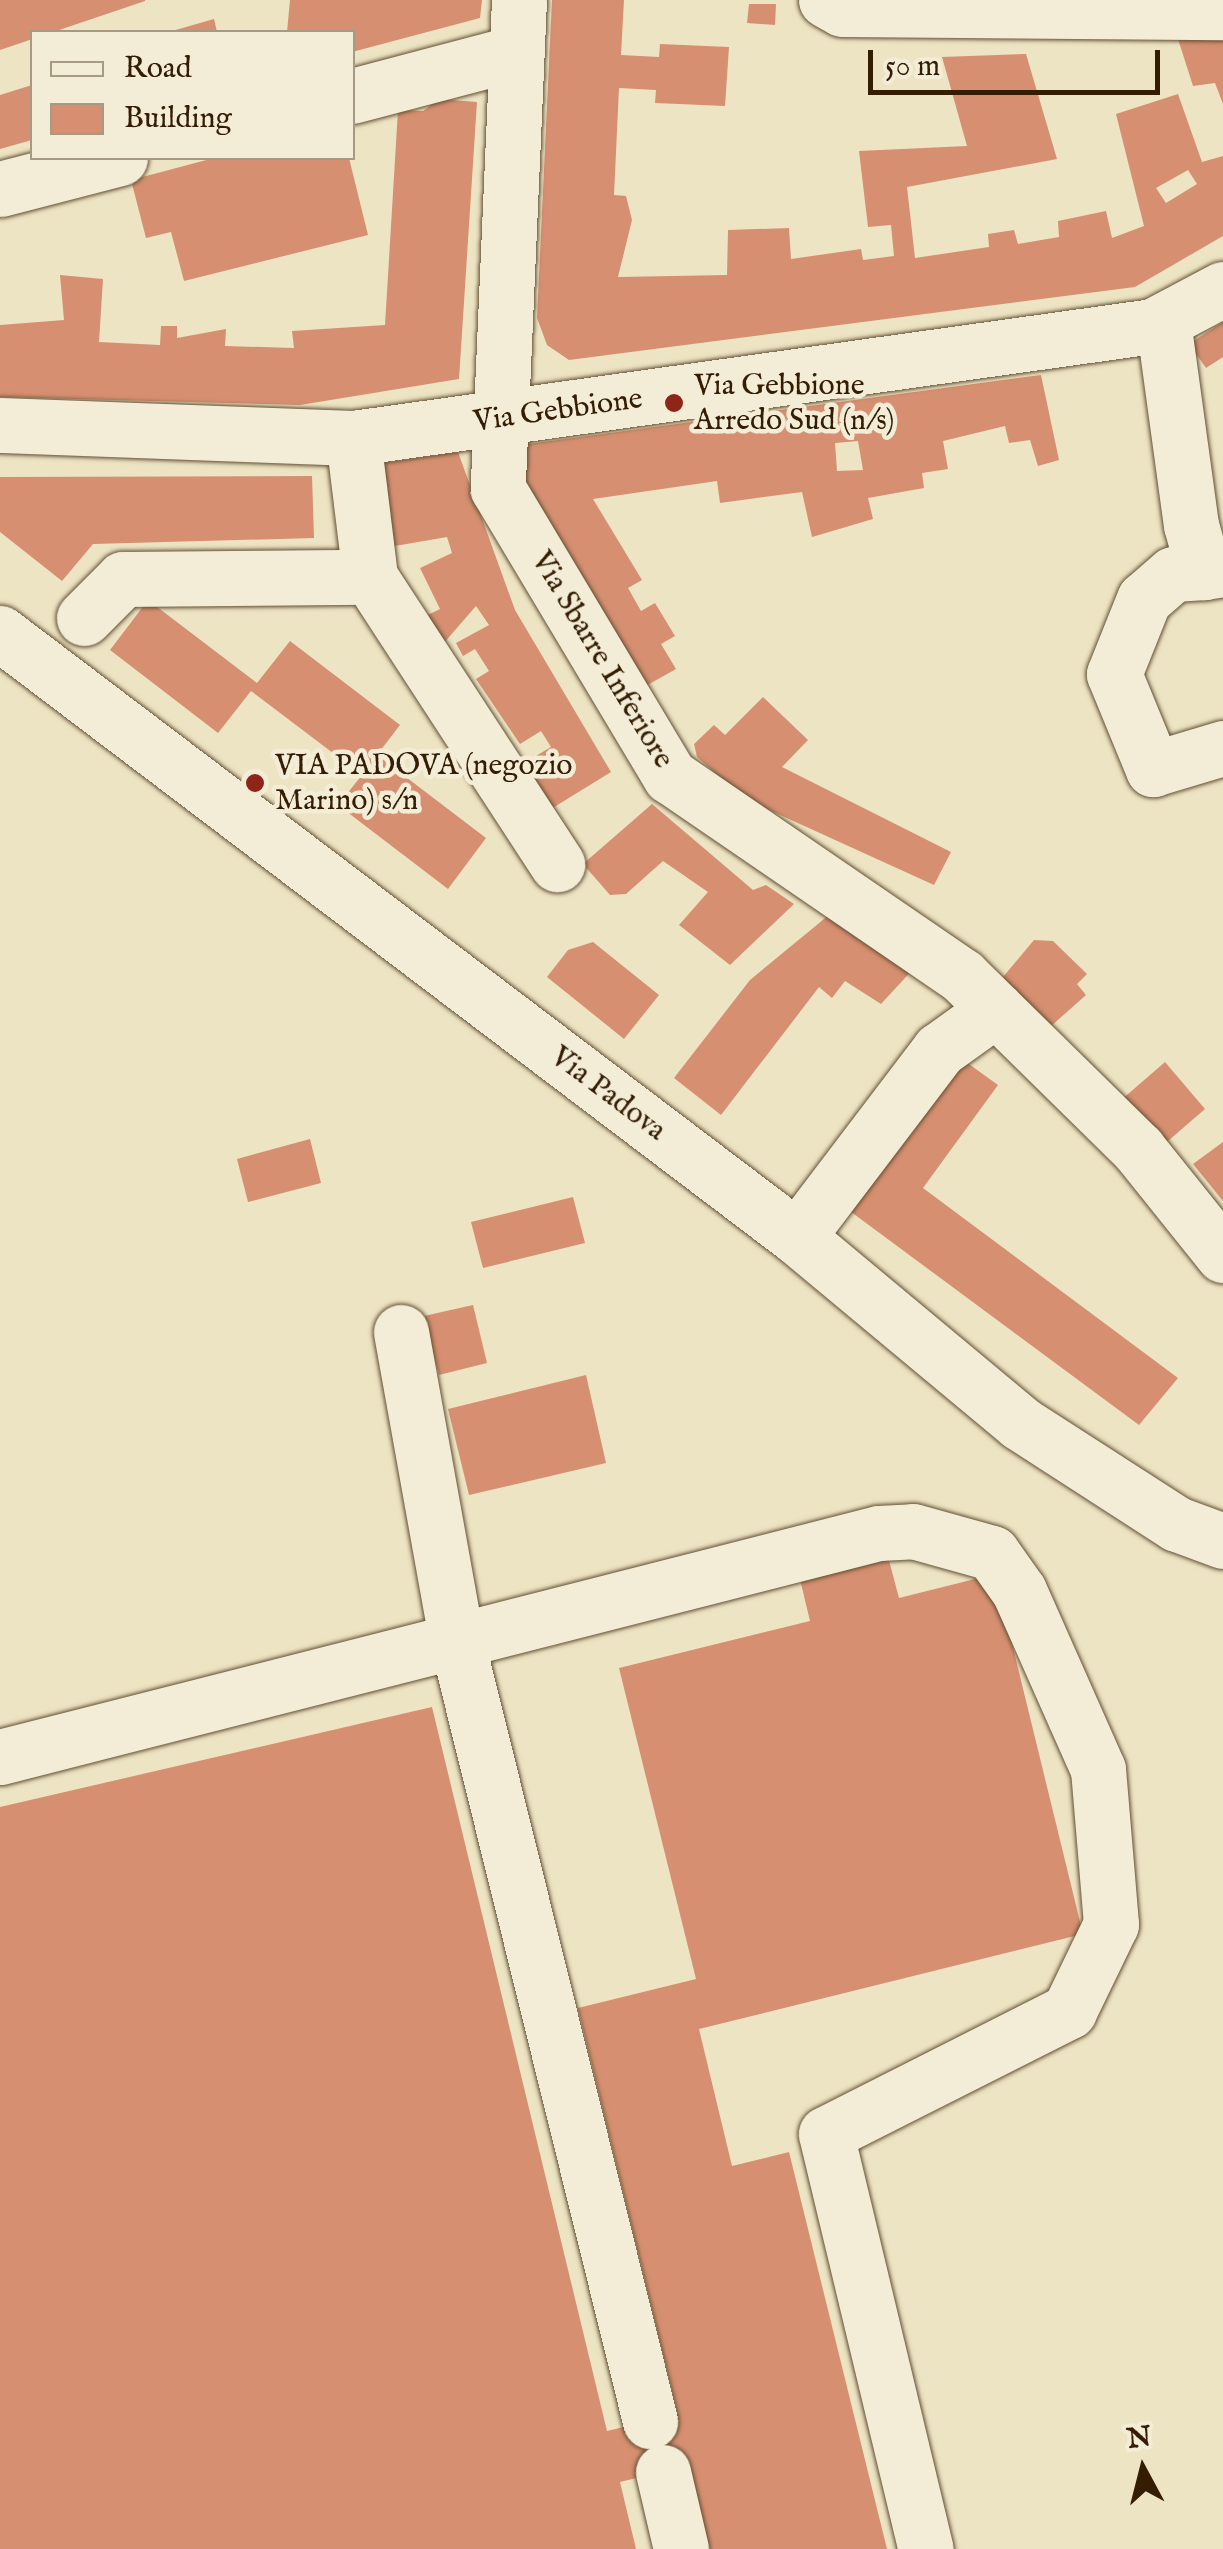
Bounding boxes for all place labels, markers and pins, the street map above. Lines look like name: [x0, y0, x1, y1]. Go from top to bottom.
place label: Via Gebbione Arredo Sud (n/s): [694, 368, 894, 438]
marker: Via Gebbione Arredo Sud (n/s): [663, 392, 685, 414]
place label: VIA PADOVA (negozio Marino) s/n: [275, 748, 573, 818]
marker: VIA PADOVA (negozio Marino) s/n: [244, 772, 266, 794]

